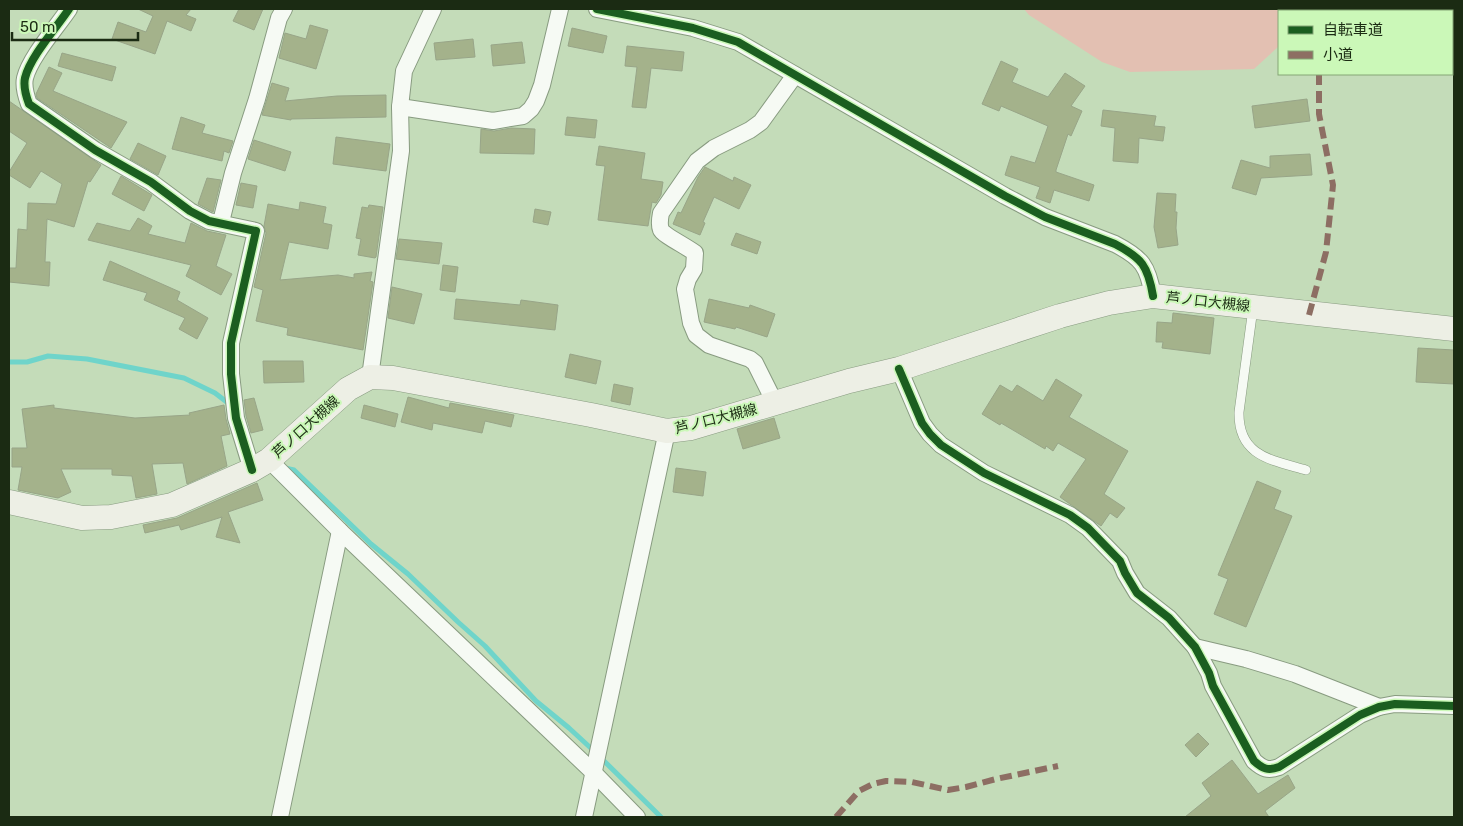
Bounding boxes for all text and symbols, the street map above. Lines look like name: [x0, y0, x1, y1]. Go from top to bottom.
scale bar: [12, 10, 139, 42]
legend: [1278, 10, 1453, 75]
text: 50 m: [20, 18, 55, 36]
text: 自転車道: [1323, 21, 1383, 39]
text: 小道: [1323, 46, 1353, 64]
street label: 芦ノ口大槻線: [1165, 289, 1251, 315]
street label: 芦ノ口大槻線: [269, 393, 343, 461]
street label: 芦ノ口大槻線: [673, 401, 759, 437]

